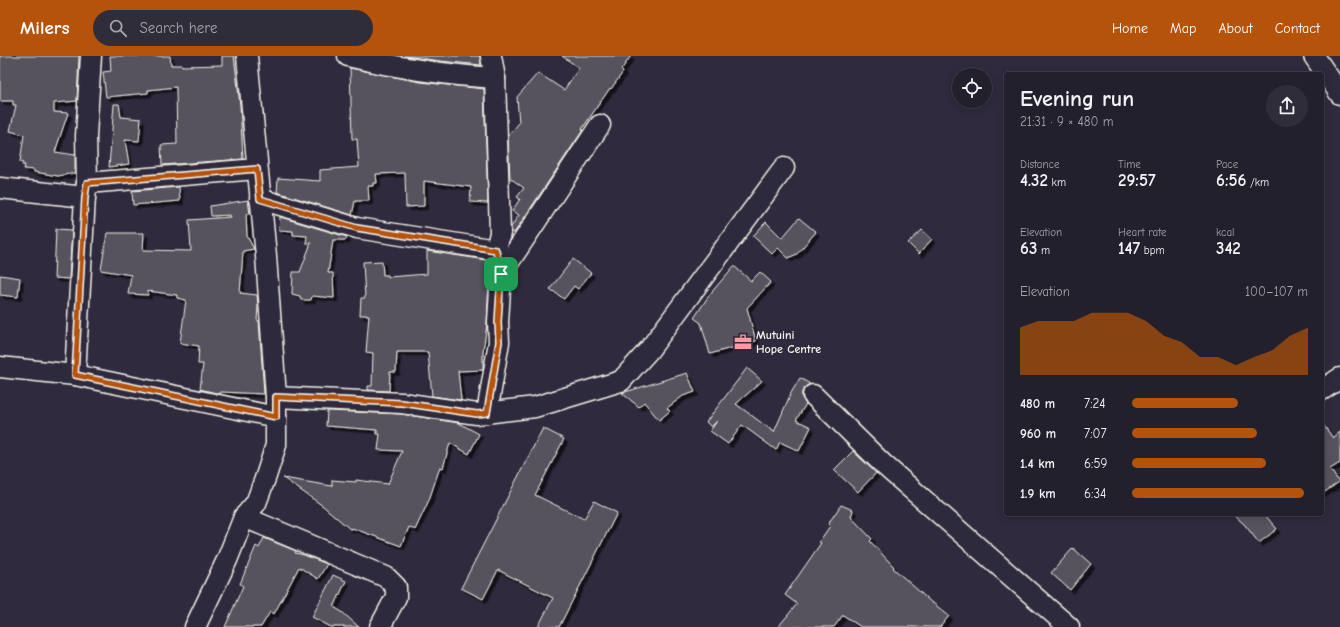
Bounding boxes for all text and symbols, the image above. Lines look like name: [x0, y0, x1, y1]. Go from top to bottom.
search box: [93, 10, 373, 46]
text: Milers: [20, 17, 69, 39]
icon: search: [107, 17, 129, 39]
text: Search here: [139, 19, 218, 37]
text: Home: [1112, 20, 1148, 37]
text: Map: [1170, 20, 1196, 37]
text: About: [1218, 20, 1253, 37]
text: Contact: [1275, 20, 1320, 37]
map controls: [952, 68, 992, 108]
button: locate: [952, 68, 992, 108]
button: share: [1266, 85, 1308, 127]
text: Evening run: [1020, 86, 1134, 112]
text: 21:31 · 9 × 480 m: [1020, 114, 1113, 129]
text: Distance: [1020, 158, 1059, 171]
text: Time: [1118, 158, 1141, 171]
text: Pace: [1216, 158, 1238, 171]
text: 4.32: [1020, 171, 1048, 190]
text: 29:57: [1118, 171, 1156, 190]
text: 6:56: [1216, 171, 1246, 190]
text: km: [1048, 176, 1066, 189]
text: /km: [1246, 176, 1269, 189]
text: Elevation: [1020, 226, 1062, 239]
text: Heart rate: [1118, 226, 1167, 239]
text: kcal: [1216, 226, 1234, 239]
text: 63: [1020, 239, 1037, 258]
text: 147: [1118, 239, 1140, 258]
text: 342: [1216, 239, 1241, 258]
text: m: [1037, 244, 1050, 257]
text: bpm: [1140, 244, 1165, 257]
pin: [484, 257, 518, 291]
icon: arrive: [490, 263, 512, 285]
text: Elevation: [1020, 284, 1070, 299]
text: 100–107 m: [1245, 284, 1308, 299]
place label: Mutuini Hope Centre: [756, 328, 821, 356]
office icon: Mutuini Hope Centre: [733, 332, 753, 352]
text: 480 m: [1020, 396, 1055, 411]
text: 7:24: [1084, 396, 1106, 411]
text: 960 m: [1020, 426, 1056, 441]
text: 7:07: [1084, 426, 1107, 441]
text: 1.4 km: [1020, 456, 1055, 471]
text: 6:59: [1084, 456, 1107, 471]
text: 1.9 km: [1020, 486, 1056, 501]
text: 6:34: [1084, 486, 1106, 501]

